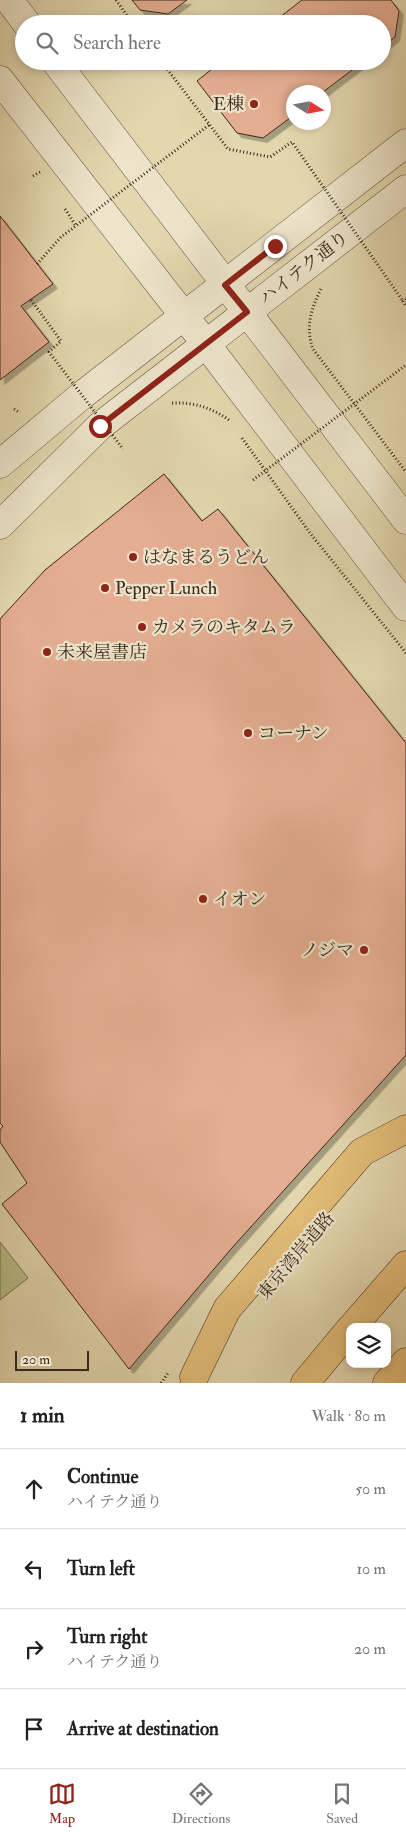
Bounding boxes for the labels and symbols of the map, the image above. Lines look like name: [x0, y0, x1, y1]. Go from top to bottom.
north arrow: [286, 85, 331, 130]
place label: E棟: [213, 93, 244, 116]
marker: E棟: [248, 98, 260, 110]
street label: ハイテク通り: [255, 226, 353, 310]
route end: [264, 235, 287, 258]
route start: [89, 415, 112, 438]
place label: はなまるうどん: [143, 546, 269, 569]
marker: はなまるうどん: [127, 551, 139, 563]
place label: Pepper Lunch: [115, 577, 218, 600]
marker: Pepper Lunch: [99, 582, 111, 594]
place label: カメラのキタムラ: [152, 616, 296, 639]
marker: カメラのキタムラ: [136, 621, 148, 633]
place label: 未来屋書店: [57, 641, 147, 664]
marker: 未来屋書店: [41, 646, 53, 658]
place label: コーナン: [258, 722, 329, 745]
marker: コーナン: [242, 727, 254, 739]
place label: イオン: [213, 888, 266, 911]
marker: イオン: [197, 893, 209, 905]
place label: ノジマ: [301, 939, 354, 962]
marker: ノジマ: [358, 944, 370, 956]
street label: 東京湾岸道路: [252, 1207, 340, 1305]
scale bar: [15, 1348, 89, 1371]

